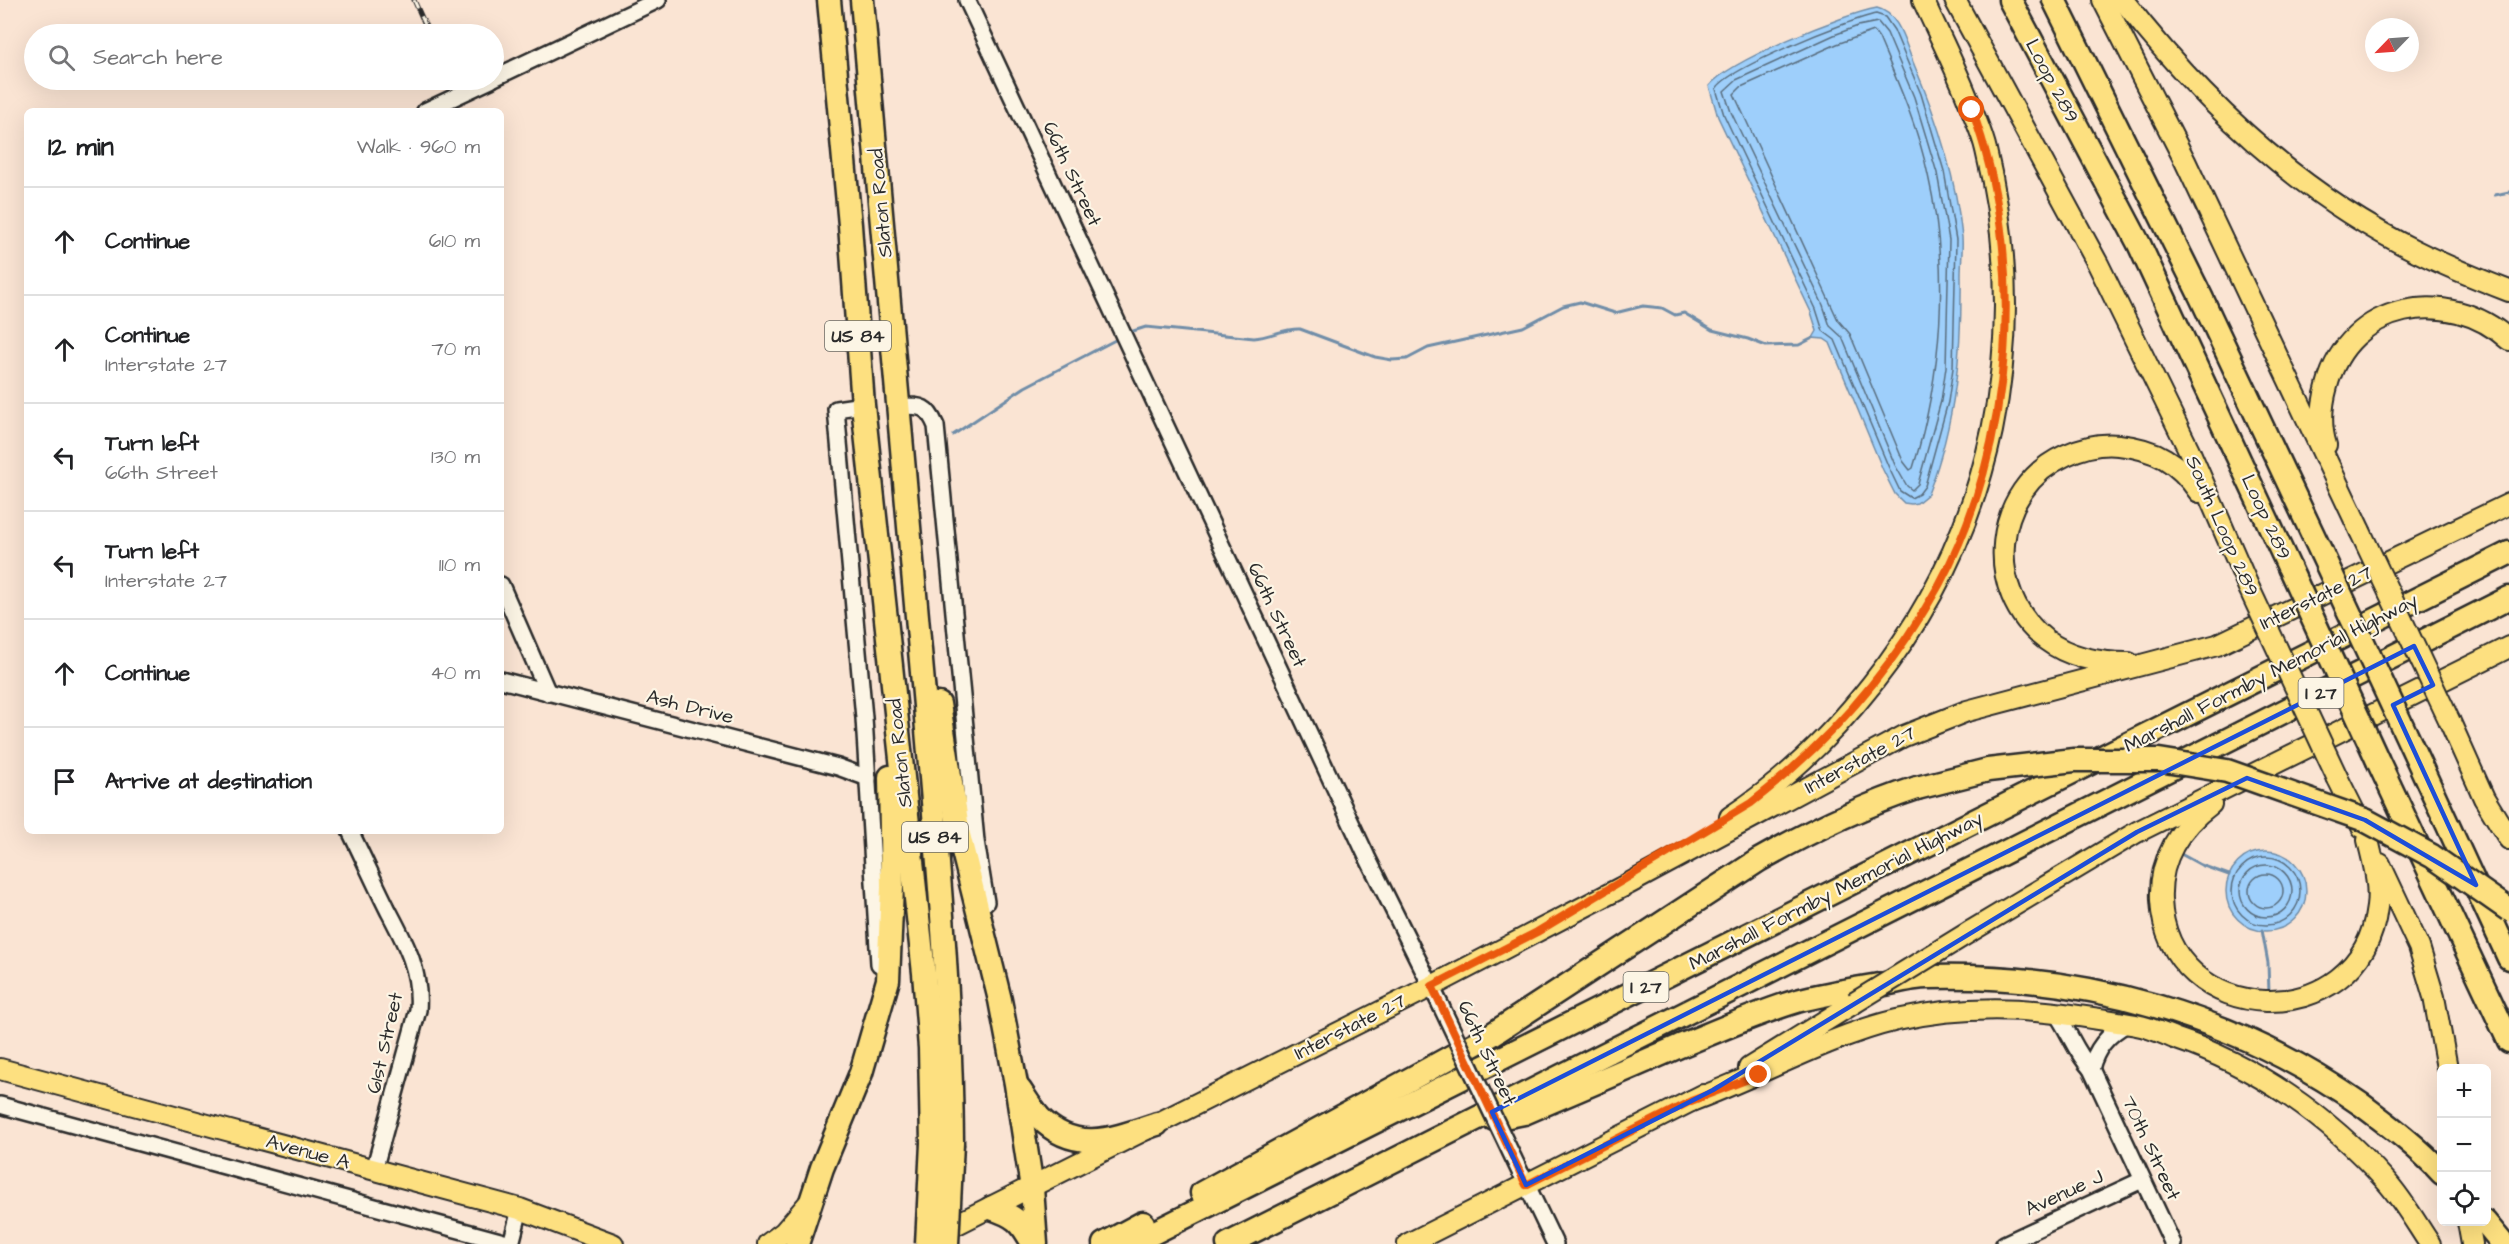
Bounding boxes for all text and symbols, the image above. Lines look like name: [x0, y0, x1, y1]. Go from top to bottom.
north arrow: [2365, 18, 2419, 72]
search box: [24, 24, 504, 90]
street label: Loop 289: [2018, 34, 2086, 128]
icon: search: [45, 41, 78, 74]
text: Search here: [93, 42, 223, 73]
route start: [1958, 96, 1984, 122]
street label: 66th Street: [1035, 117, 1109, 231]
text: 12 min: [48, 129, 114, 165]
text: Walk · 960 m: [357, 133, 480, 161]
street label: Slaton Road: [862, 147, 900, 259]
icon: ahead: [48, 225, 81, 258]
text: Continue: [105, 226, 190, 257]
text: 610 m: [429, 227, 480, 255]
text: Continue: [105, 320, 190, 351]
road number: US 84: [825, 321, 891, 351]
icon: ahead: [48, 333, 81, 366]
text: 70 m: [432, 335, 480, 363]
text: Interstate 27: [105, 351, 227, 379]
text: Turn left: [105, 428, 199, 459]
icon: left: [48, 441, 81, 474]
text: 130 m: [431, 443, 480, 471]
street label: South Loop 289: [2178, 451, 2266, 601]
text: 66th Street: [105, 459, 218, 487]
street label: Loop 289: [2234, 470, 2298, 564]
text: Turn left: [105, 536, 199, 567]
icon: left: [48, 549, 81, 582]
text: 110 m: [439, 551, 480, 579]
street label: 66th Street: [1240, 558, 1314, 672]
street label: Interstate 27: [2255, 559, 2377, 637]
text: Interstate 27: [105, 567, 227, 595]
street label: Marshall Formby Memorial Highway: [2119, 586, 2423, 760]
icon: ahead: [48, 657, 81, 690]
text: Continue: [105, 658, 190, 689]
text: 40 m: [430, 659, 480, 687]
road number: I 27: [2298, 678, 2344, 708]
street label: Ash Drive: [643, 683, 737, 731]
street label: Slaton Road: [880, 697, 920, 809]
street label: Interstate 27: [1800, 719, 1920, 801]
icon: arrive: [48, 765, 81, 798]
text: Arrive at destination: [105, 766, 312, 797]
street label: Marshall Formby Memorial Highway: [1684, 804, 1988, 978]
road number: US 84: [902, 822, 968, 852]
road number: I 27: [1624, 972, 1668, 1002]
street label: Interstate 27: [1289, 987, 1411, 1067]
street label: 61st Street: [360, 990, 410, 1096]
street label: 66th Street: [1450, 996, 1524, 1110]
route end: [1745, 1061, 1771, 1087]
map controls: [2437, 1064, 2491, 1226]
button: +: [2437, 1064, 2491, 1118]
street label: 70th Street: [2115, 1091, 2187, 1205]
button: −: [2437, 1118, 2491, 1172]
street label: Avenue A: [263, 1127, 353, 1177]
street label: Avenue J: [2020, 1162, 2108, 1223]
button: locate: [2437, 1172, 2491, 1226]

